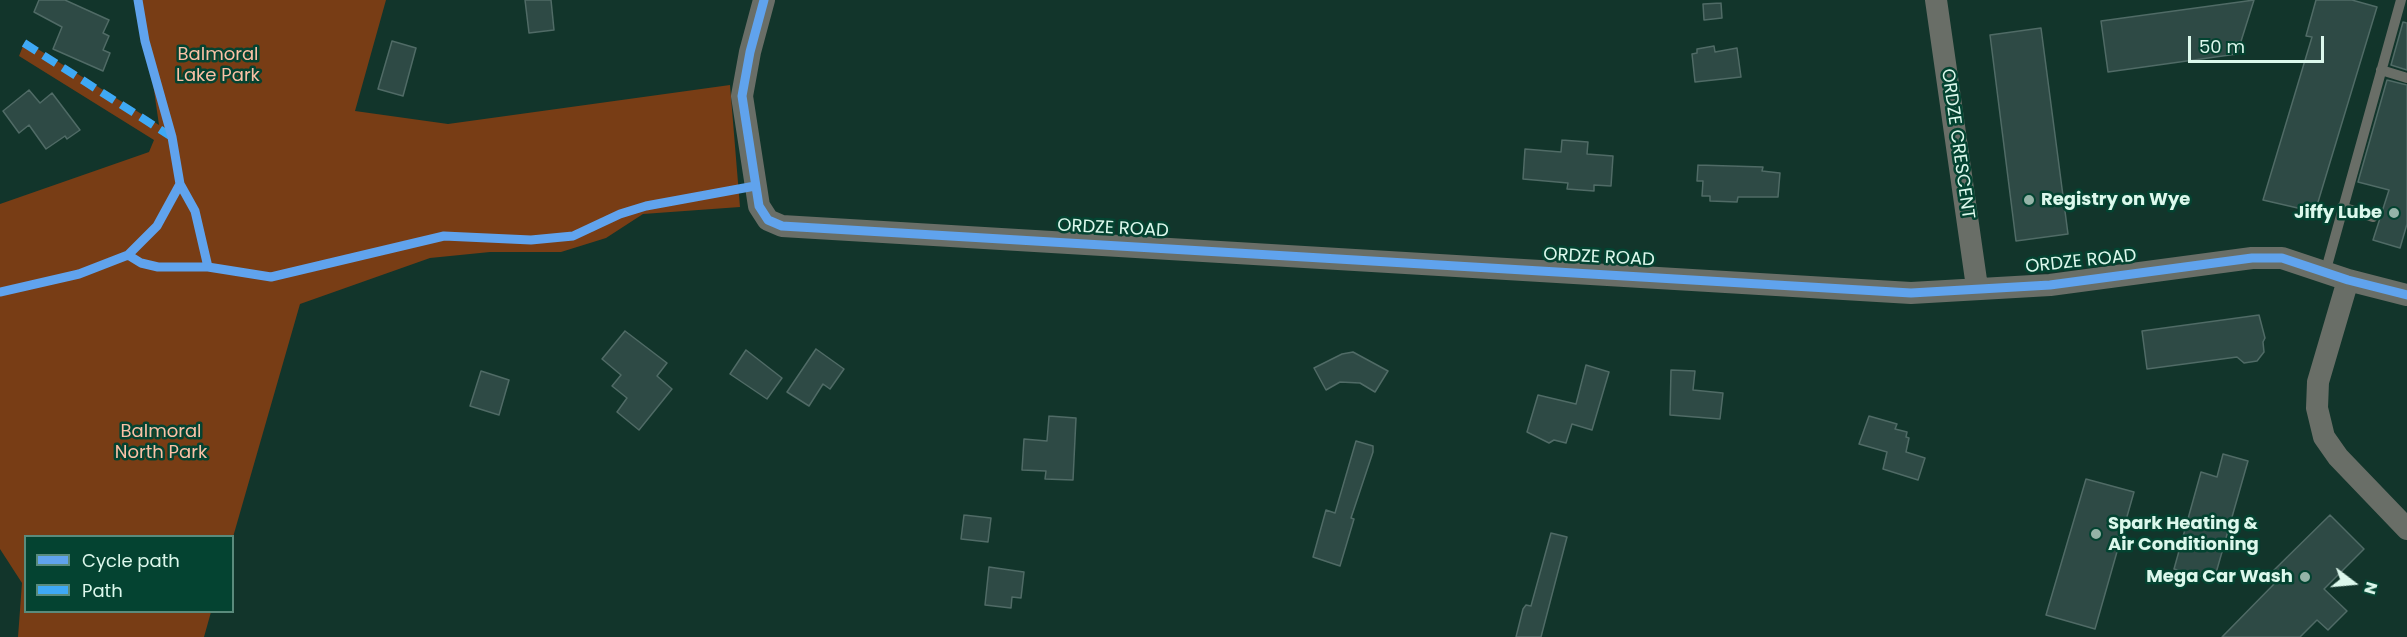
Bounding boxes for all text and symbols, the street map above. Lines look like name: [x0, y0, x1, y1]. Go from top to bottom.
scale bar: [2191, 24, 2328, 62]
text: 50 m: [2199, 34, 2245, 59]
park label: Balmoral Lake Park: [176, 44, 260, 86]
street label: ORDZE CRESCENT: [1936, 67, 1978, 221]
place label: Registry on Wye: [2041, 189, 2190, 211]
marker: Registry on Wye: [2022, 193, 2036, 207]
place label: Jiffy Lube: [2294, 202, 2382, 224]
marker: Jiffy Lube: [2387, 206, 2401, 220]
street label: ORDZE ROAD: [1057, 215, 1169, 243]
street label: ORDZE ROAD: [1543, 244, 1655, 272]
street label: ORDZE ROAD: [2024, 245, 2138, 279]
park label: Balmoral North Park: [115, 421, 207, 464]
place label: Spark Heating & Air Conditioning: [2108, 513, 2259, 556]
marker: Spark Heating & Air Conditioning: [2089, 527, 2103, 541]
legend: [24, 535, 234, 613]
text: Cycle path: [82, 548, 180, 573]
north arrow: [2323, 553, 2383, 613]
place label: Mega Car Wash: [2146, 566, 2293, 588]
marker: Mega Car Wash: [2298, 570, 2312, 584]
text: Path: [82, 578, 123, 603]
text: N: [2358, 579, 2384, 597]

